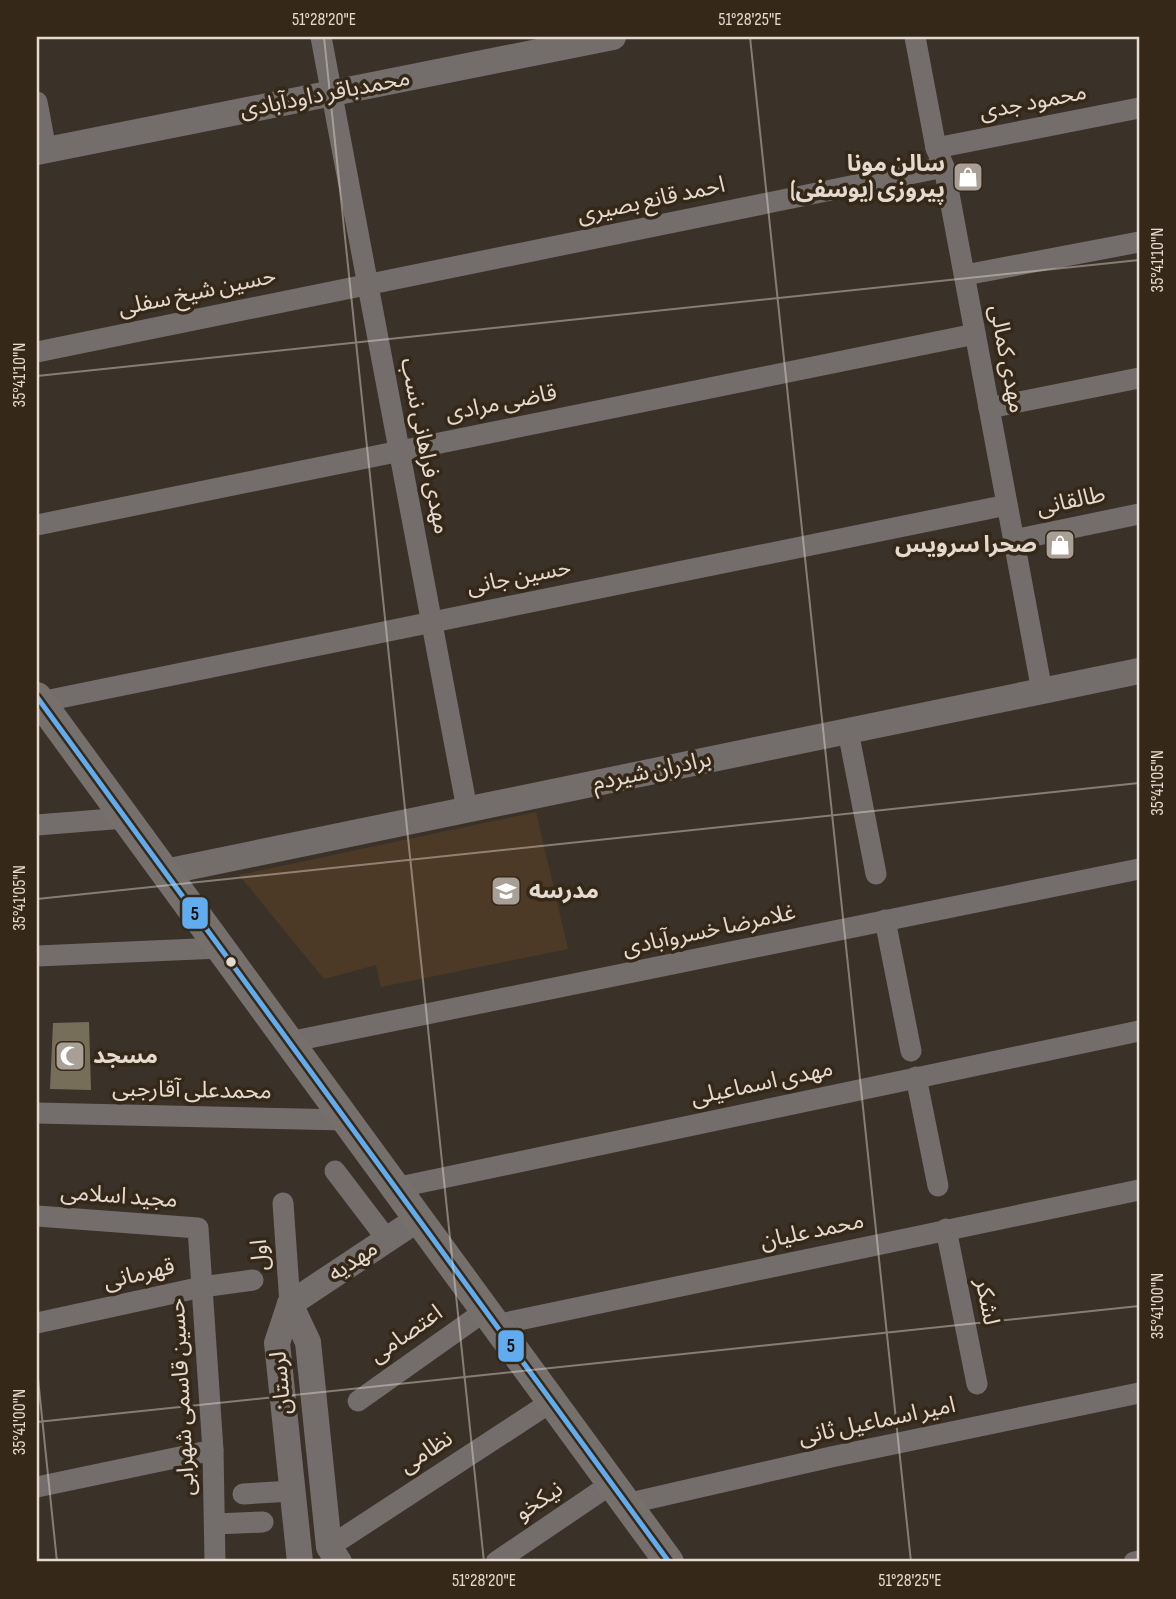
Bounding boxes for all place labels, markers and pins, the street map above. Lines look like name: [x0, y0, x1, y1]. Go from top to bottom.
place label: سالن مونا پیروزی (یوسفی): [790, 150, 945, 205]
shop icon: سالن مونا پیروزی (یوسفی): [951, 160, 985, 194]
shop icon: صحرا سرویس: [1043, 528, 1077, 562]
place label: صحرا سرویس: [895, 531, 1037, 559]
school or university icon: مدرسه: [489, 874, 523, 908]
place label: مدرسه: [529, 877, 599, 905]
unlabelled marker: [224, 955, 238, 969]
mosque icon: مسجد: [53, 1039, 87, 1073]
place label: مسجد: [93, 1042, 158, 1070]

